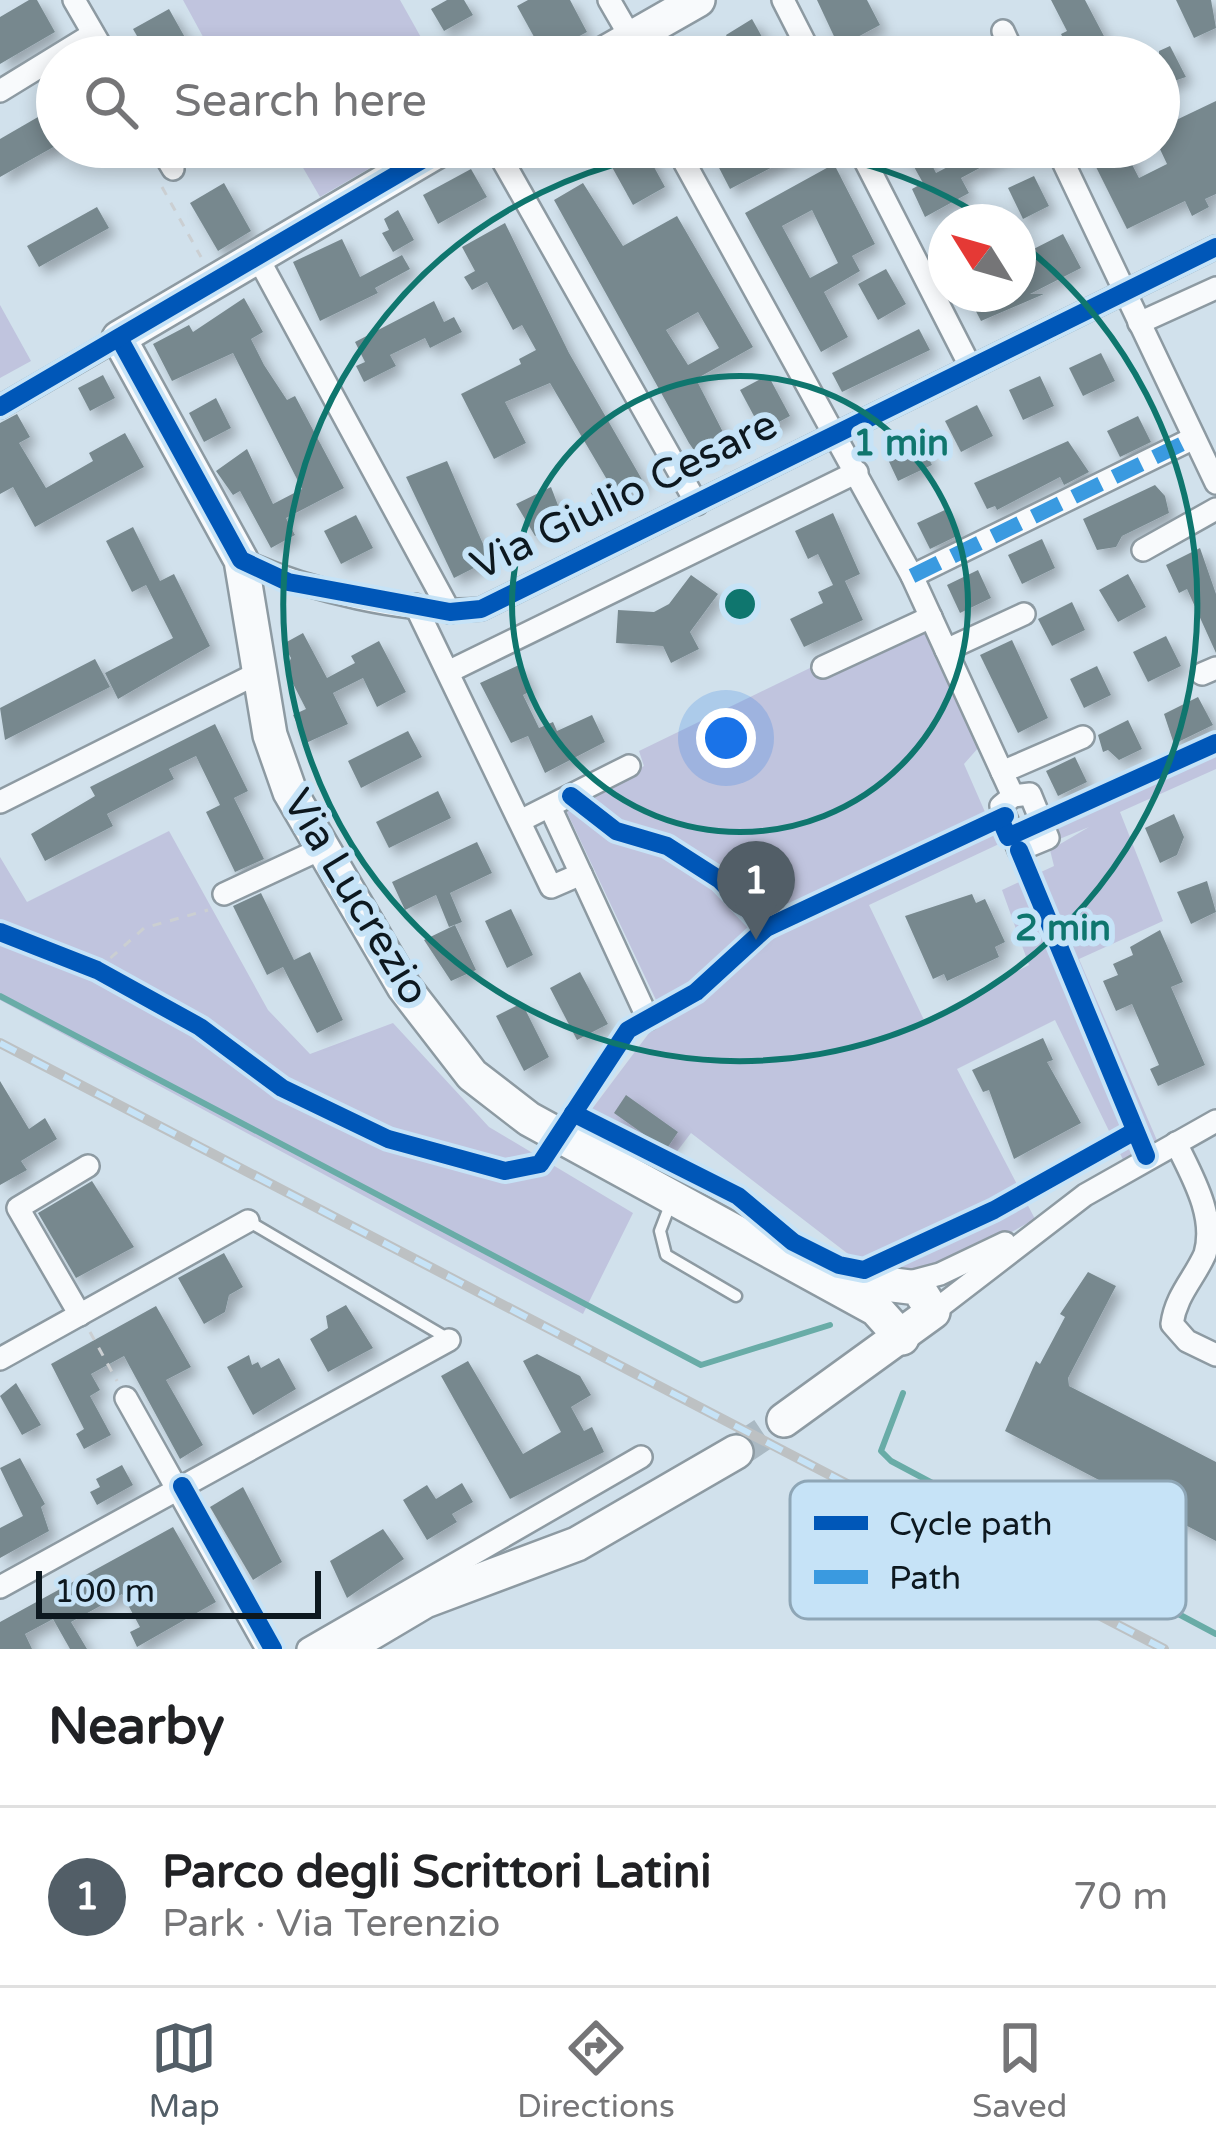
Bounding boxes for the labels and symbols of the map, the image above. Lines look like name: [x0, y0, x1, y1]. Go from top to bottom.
north arrow: [928, 204, 1036, 312]
street label: Via Giulio Cesare: [463, 399, 785, 591]
text: 1 min: [853, 422, 949, 465]
centre of rings: [719, 583, 761, 625]
your location: [696, 708, 756, 768]
street label: Via Lucrezio: [272, 780, 440, 1014]
pin: 1: [717, 841, 795, 940]
text: 2 min: [1015, 907, 1111, 950]
legend: [790, 1481, 1186, 1619]
text: Cycle path: [889, 1505, 1053, 1544]
text: Path: [889, 1559, 961, 1598]
scale bar: [36, 1565, 321, 1618]

